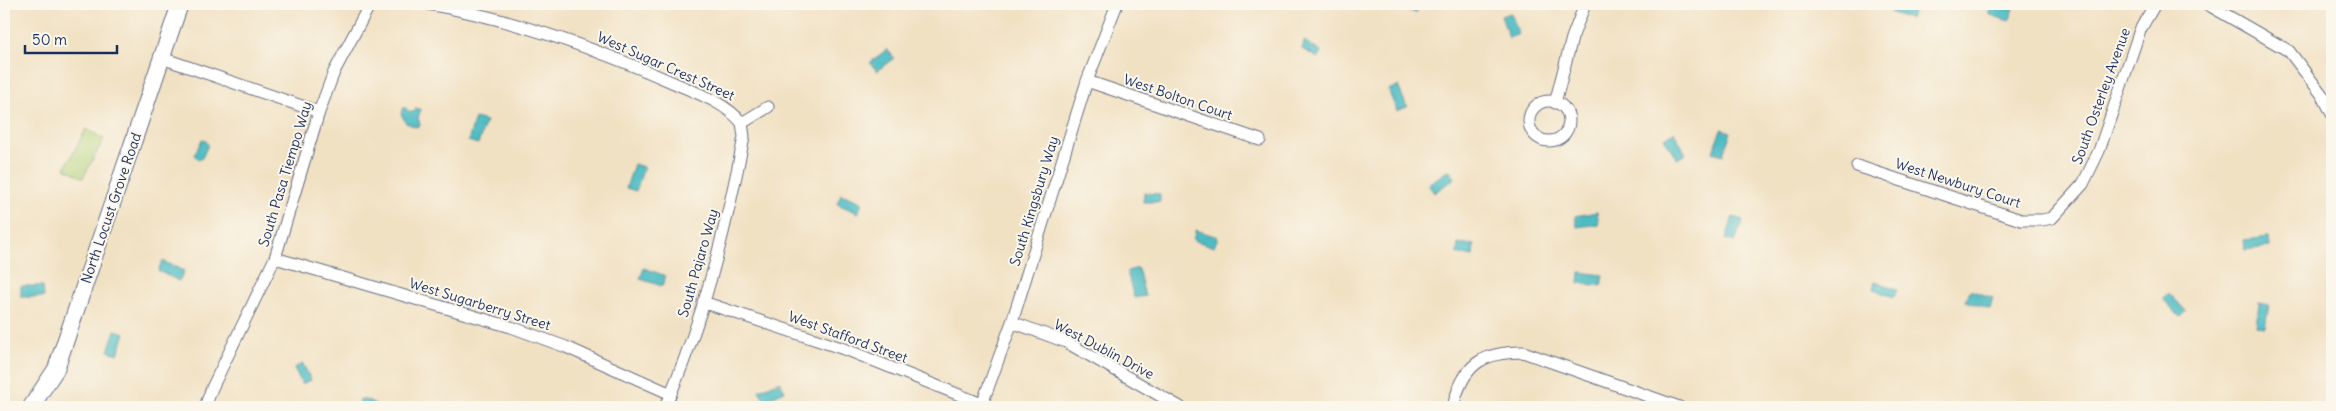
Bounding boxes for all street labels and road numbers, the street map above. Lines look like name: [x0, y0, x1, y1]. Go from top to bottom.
street label: South Osterley Avenue: [2068, 25, 2134, 167]
street label: West Sugar Crest Street: [594, 28, 738, 105]
street label: West Bolton Court: [1121, 70, 1235, 124]
street label: South Pasa Tiempo Way: [254, 99, 316, 249]
street label: North Locust Grove Road: [77, 130, 145, 286]
street label: South Kingsbury Way: [1006, 134, 1062, 268]
street label: West Newbury Court: [1893, 154, 2023, 212]
street label: South Pajaro Way: [674, 207, 722, 319]
street label: West Sugarberry Street: [407, 274, 553, 334]
street label: West Stafford Street: [786, 307, 910, 367]
street label: West Dublin Drive: [1051, 315, 1157, 383]

